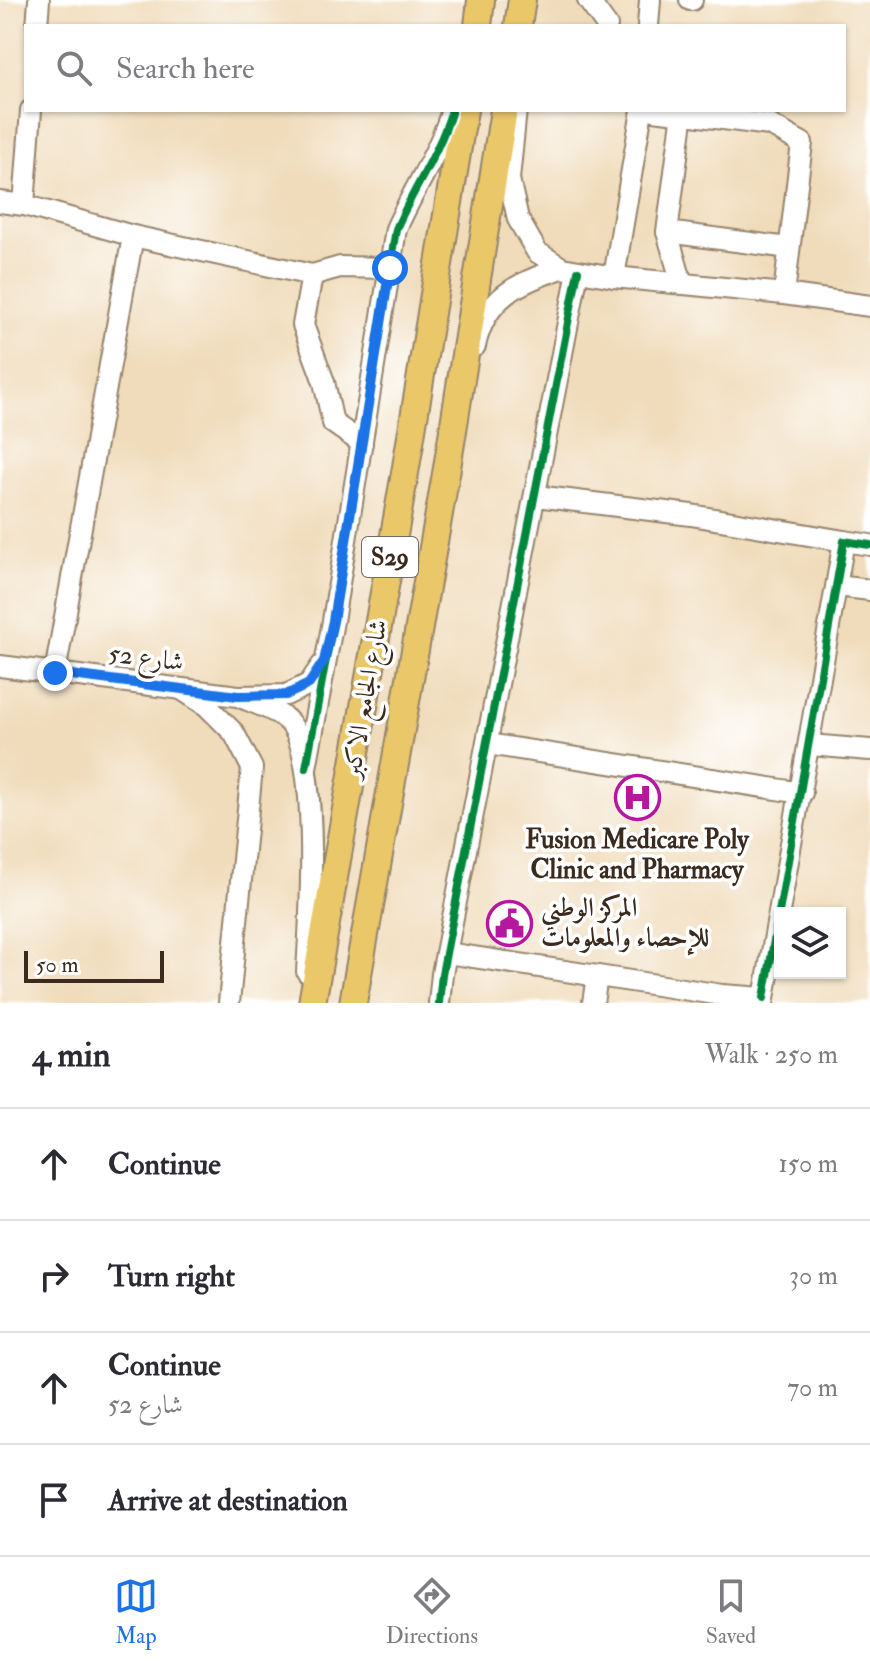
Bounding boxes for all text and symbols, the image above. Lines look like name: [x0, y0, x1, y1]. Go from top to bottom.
search box: [24, 24, 846, 112]
icon: search: [52, 46, 96, 90]
text: Search here: [116, 50, 255, 87]
route start: [372, 250, 408, 286]
road number: S29: [362, 537, 418, 577]
street label: شارع الجامع الاكبر: [335, 617, 402, 785]
street label: شارع 52: [106, 638, 185, 683]
route end: [37, 655, 73, 691]
hospital icon: Fusion Medicare Poly Clinic and Pharmacy: [613, 773, 661, 821]
place label: Fusion Medicare Poly Clinic and Pharmacy: [525, 824, 750, 887]
place label: المركز الوطني للإحصاء والمعلومات: [541, 892, 709, 956]
public building icon: المركز الوطني للإحصاء والمعلومات: [486, 899, 534, 947]
map controls: [774, 907, 846, 979]
button: layers: [774, 907, 846, 979]
scale bar: [24, 947, 164, 983]
text: 50 m: [36, 951, 78, 979]
text: 4 min: [32, 1034, 110, 1077]
text: Walk · 250 m: [705, 1039, 838, 1071]
icon: ahead: [32, 1142, 76, 1186]
text: Continue: [108, 1146, 221, 1183]
text: 150 m: [779, 1148, 838, 1180]
icon: right: [32, 1254, 76, 1298]
text: Turn right: [108, 1258, 235, 1295]
text: 30 m: [789, 1260, 838, 1292]
text: Continue: [108, 1347, 221, 1384]
icon: ahead: [32, 1366, 76, 1410]
text: 70 m: [787, 1372, 838, 1404]
text: شارع 52: [108, 1389, 183, 1421]
icon: arrive: [32, 1478, 76, 1522]
text: Arrive at destination: [108, 1482, 348, 1519]
tab: Map: [114, 1574, 158, 1650]
tab: Directions: [386, 1574, 478, 1650]
tab: Saved: [706, 1574, 756, 1650]

